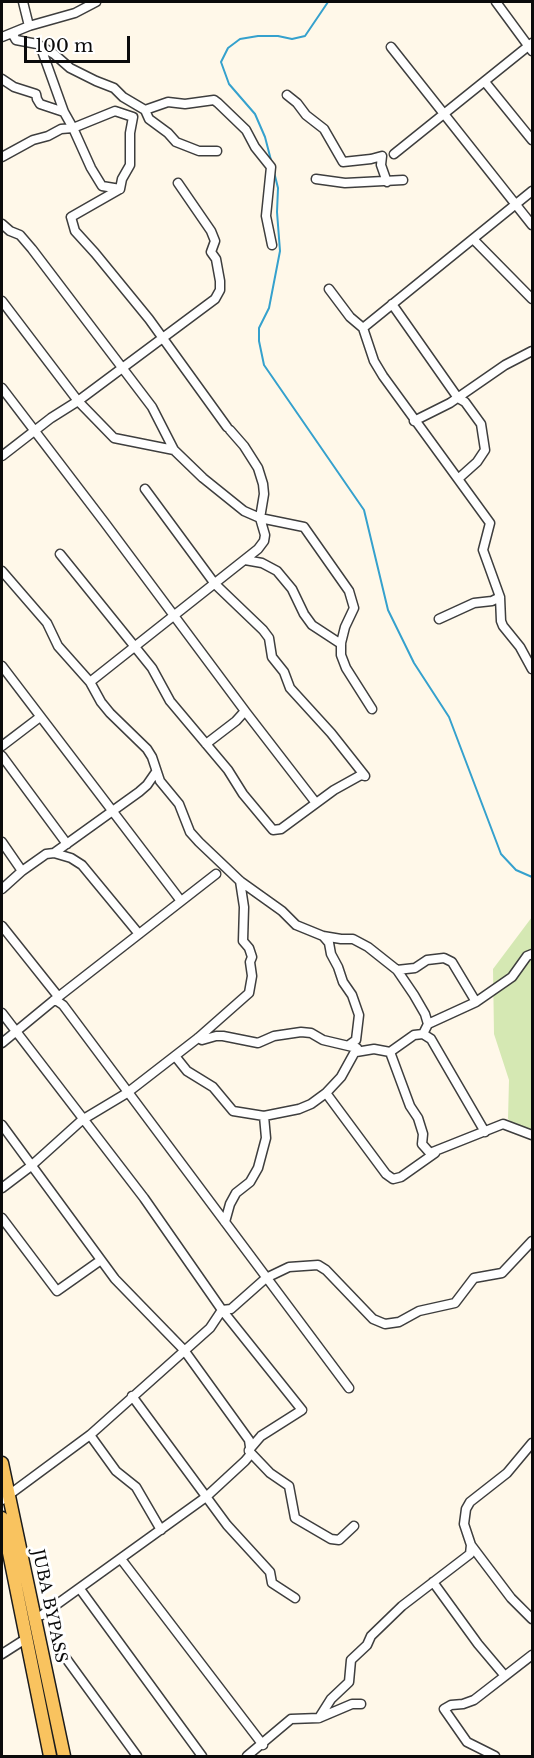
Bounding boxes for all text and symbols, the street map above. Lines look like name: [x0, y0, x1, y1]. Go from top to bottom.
scale bar: [27, 24, 134, 62]
text: 100 m: [35, 35, 93, 57]
street label: JUBA BYPASS: [28, 1547, 70, 1665]

